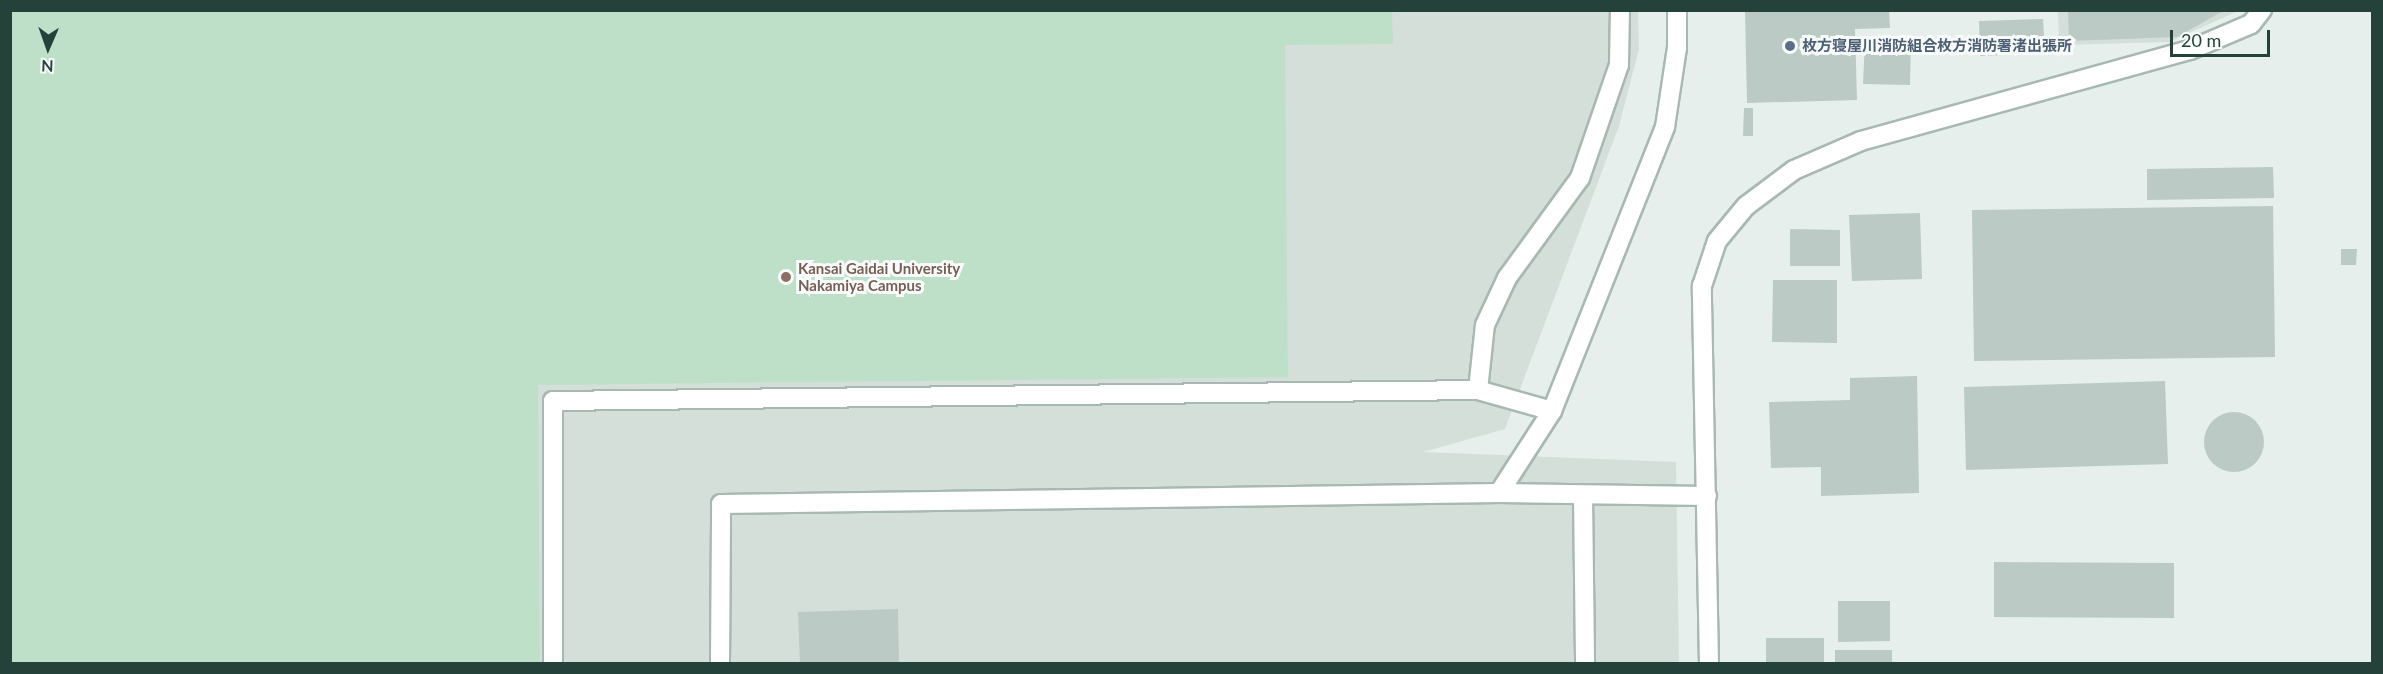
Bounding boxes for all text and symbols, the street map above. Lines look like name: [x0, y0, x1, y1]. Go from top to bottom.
north arrow: [18, 18, 78, 78]
scale bar: [2173, 18, 2274, 56]
text: 20 m: [2181, 29, 2221, 51]
place label: 枚方寝屋川消防組合枚方消防署渚出張所: [1802, 37, 2072, 55]
marker: 枚方寝屋川消防組合枚方消防署渚出張所: [1783, 39, 1797, 53]
text: N: [41, 57, 54, 76]
place label: Kansai Gaidai University Nakamiya Campus: [798, 259, 960, 294]
marker: Kansai Gaidai University Nakamiya Campus: [779, 270, 793, 284]

